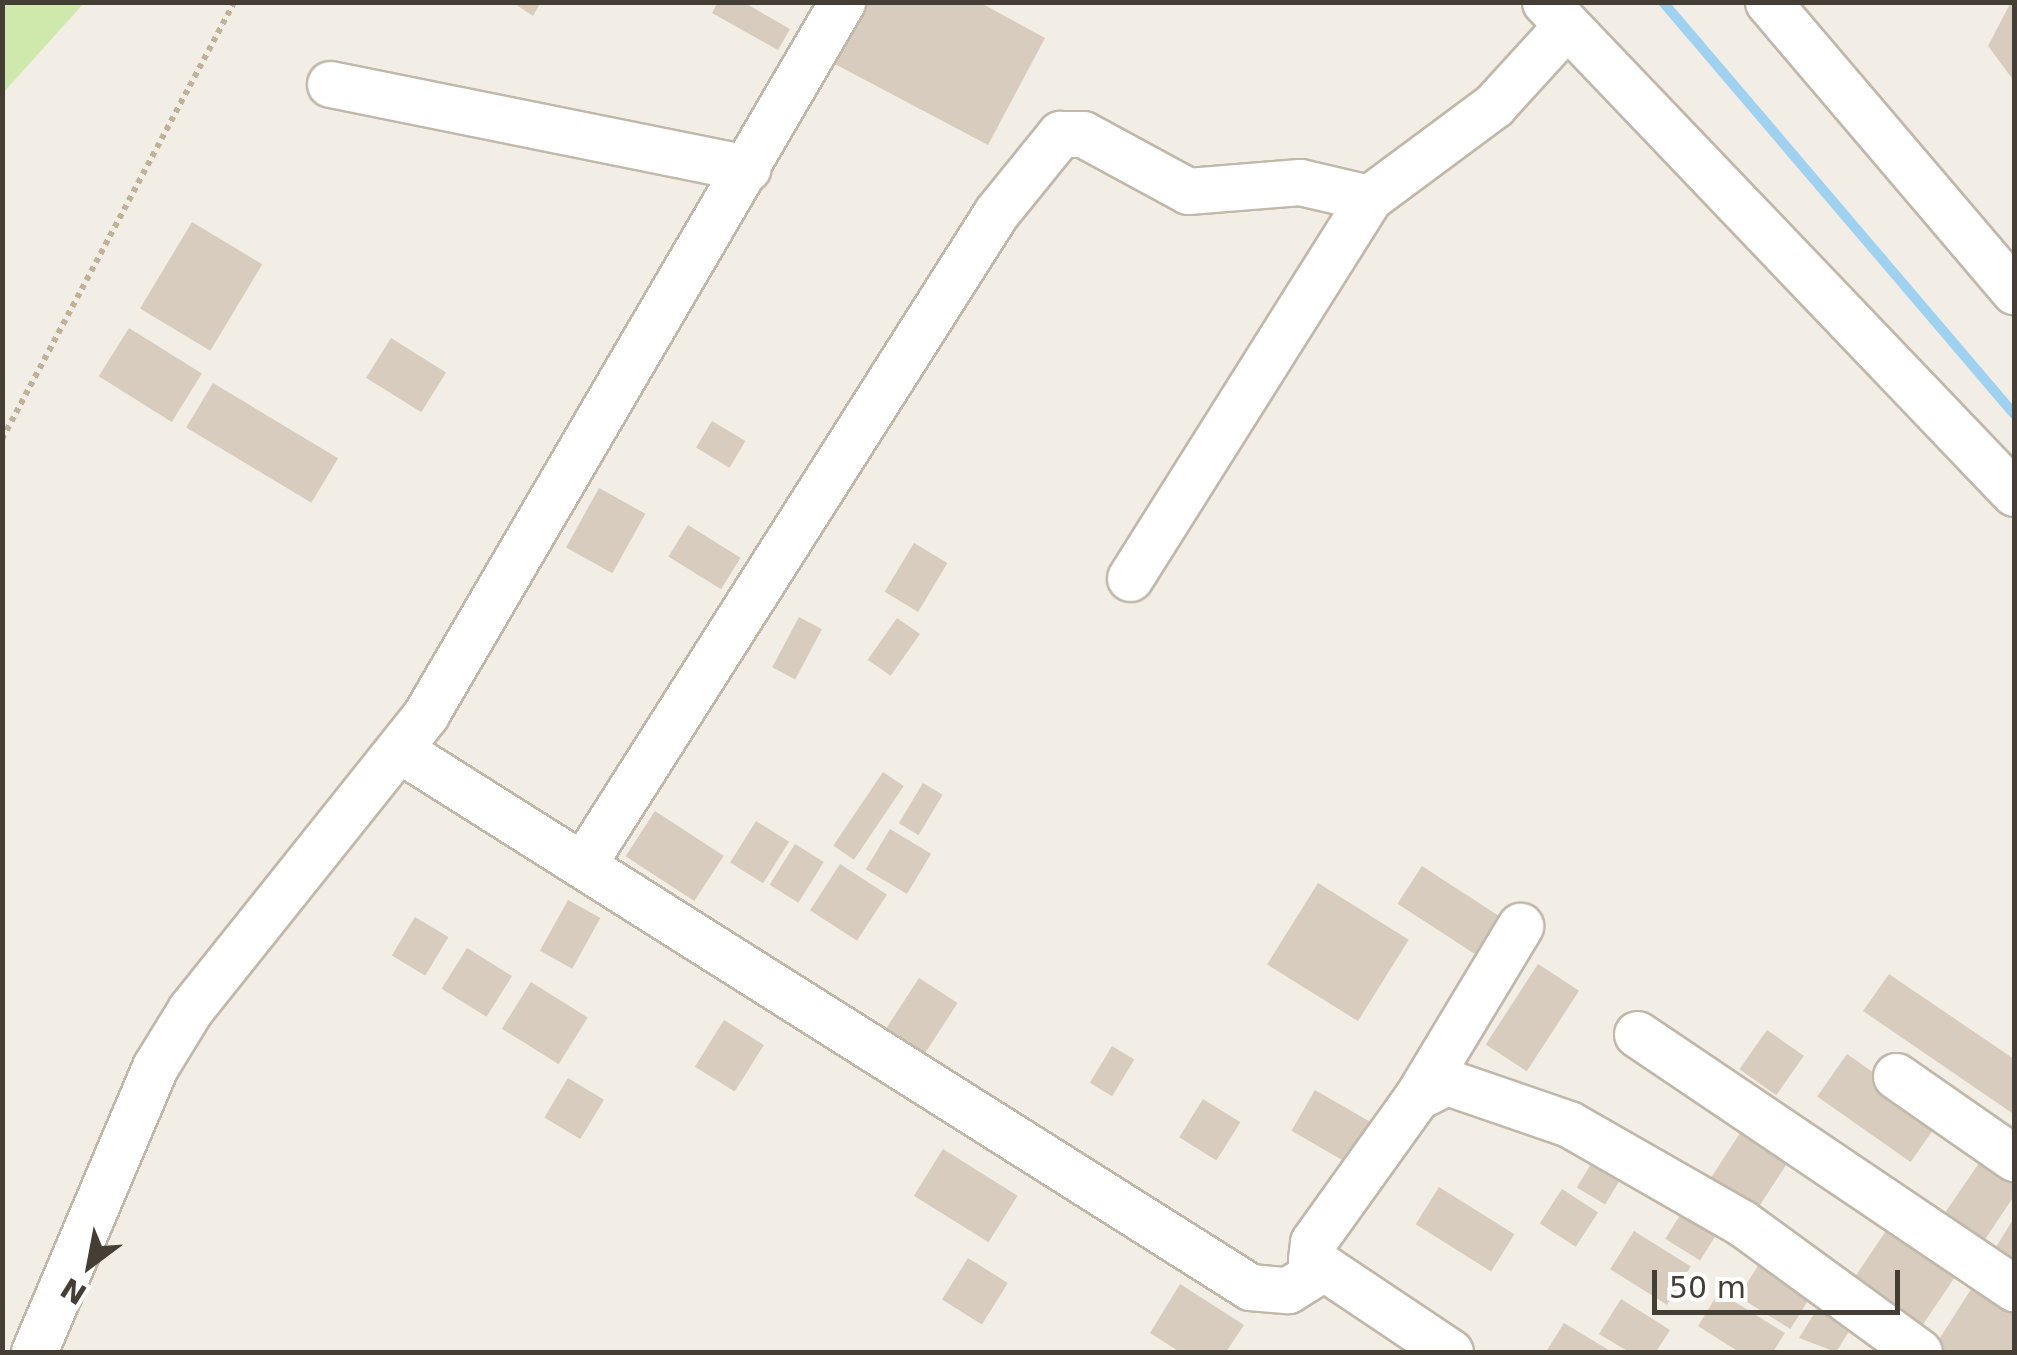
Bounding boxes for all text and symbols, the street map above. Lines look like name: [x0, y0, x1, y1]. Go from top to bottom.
north arrow: [40, 1215, 140, 1315]
scale bar: [1657, 1250, 1904, 1312]
text: 50 m: [1669, 1270, 1746, 1305]
text: N: [55, 1271, 93, 1311]

